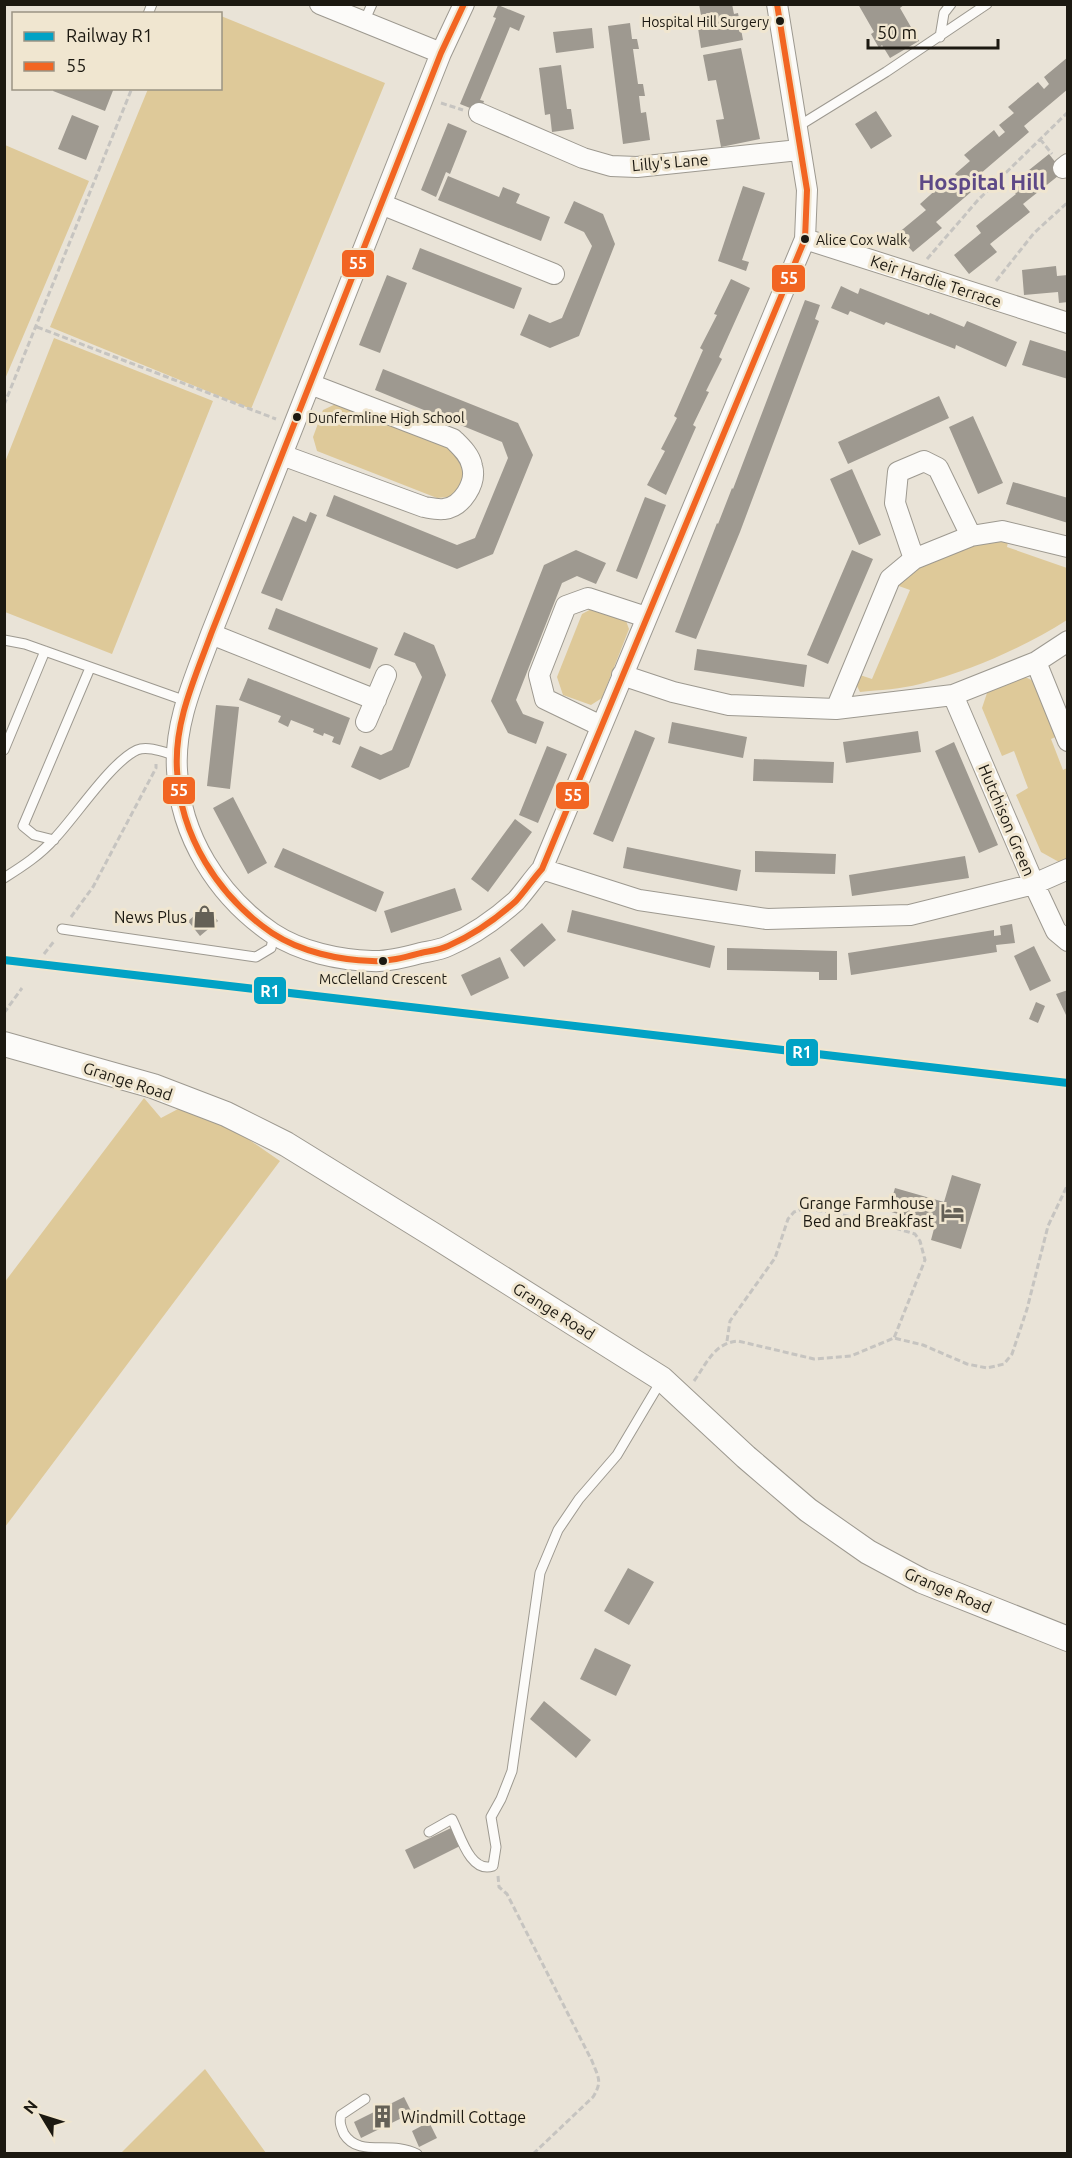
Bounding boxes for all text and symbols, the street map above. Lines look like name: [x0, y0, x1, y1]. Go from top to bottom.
legend: [12, 12, 222, 90]
scale bar: [868, 12, 998, 50]
place label: Hospital Hill Surgery: [641, 14, 769, 30]
marker: Hospital Hill Surgery: [774, 15, 786, 27]
text: 50 m: [877, 22, 917, 42]
text: Railway R1: [66, 25, 153, 45]
text: 55: [66, 55, 86, 75]
street label: Lilly's Lane: [631, 150, 709, 174]
district label: Hospital Hill: [918, 169, 1046, 194]
place label: Alice Cox Walk: [816, 232, 907, 248]
marker: Alice Cox Walk: [799, 233, 811, 245]
line badge: 55: [341, 249, 375, 278]
street label: Keir Hardie Terrace: [868, 251, 1004, 311]
text: 55: [349, 254, 367, 272]
line badge: 55: [771, 264, 806, 293]
text: 55: [780, 269, 798, 287]
place label: Dunfermline High School: [308, 410, 465, 426]
marker: Dunfermline High School: [291, 411, 303, 423]
street label: Hutchison Green: [975, 761, 1039, 879]
line badge: 55: [162, 776, 196, 805]
text: 55: [170, 781, 188, 799]
line badge: 55: [555, 781, 590, 810]
text: 55: [564, 786, 582, 804]
shop icon: News Plus: [192, 904, 218, 930]
place label: News Plus: [114, 908, 187, 926]
marker: McClelland Crescent: [377, 955, 389, 967]
place label: McClelland Crescent: [319, 971, 447, 987]
line badge: R1: [253, 976, 287, 1005]
text: R1: [260, 982, 280, 1000]
line badge: R1: [785, 1038, 819, 1067]
text: R1: [792, 1043, 812, 1061]
street label: Grange Road: [81, 1058, 175, 1104]
place label: Grange Farmhouse Bed and Breakfast: [799, 1194, 935, 1230]
hotel icon: Grange Farmhouse Bed and Breakfast: [939, 1199, 965, 1225]
street label: Grange Road: [510, 1279, 598, 1343]
street label: Grange Road: [902, 1564, 994, 1616]
north arrow: [12, 2086, 72, 2146]
text: N: [19, 2097, 41, 2117]
building icon: Windmill Cottage: [370, 2104, 396, 2130]
place label: Windmill Cottage: [401, 2108, 526, 2126]

